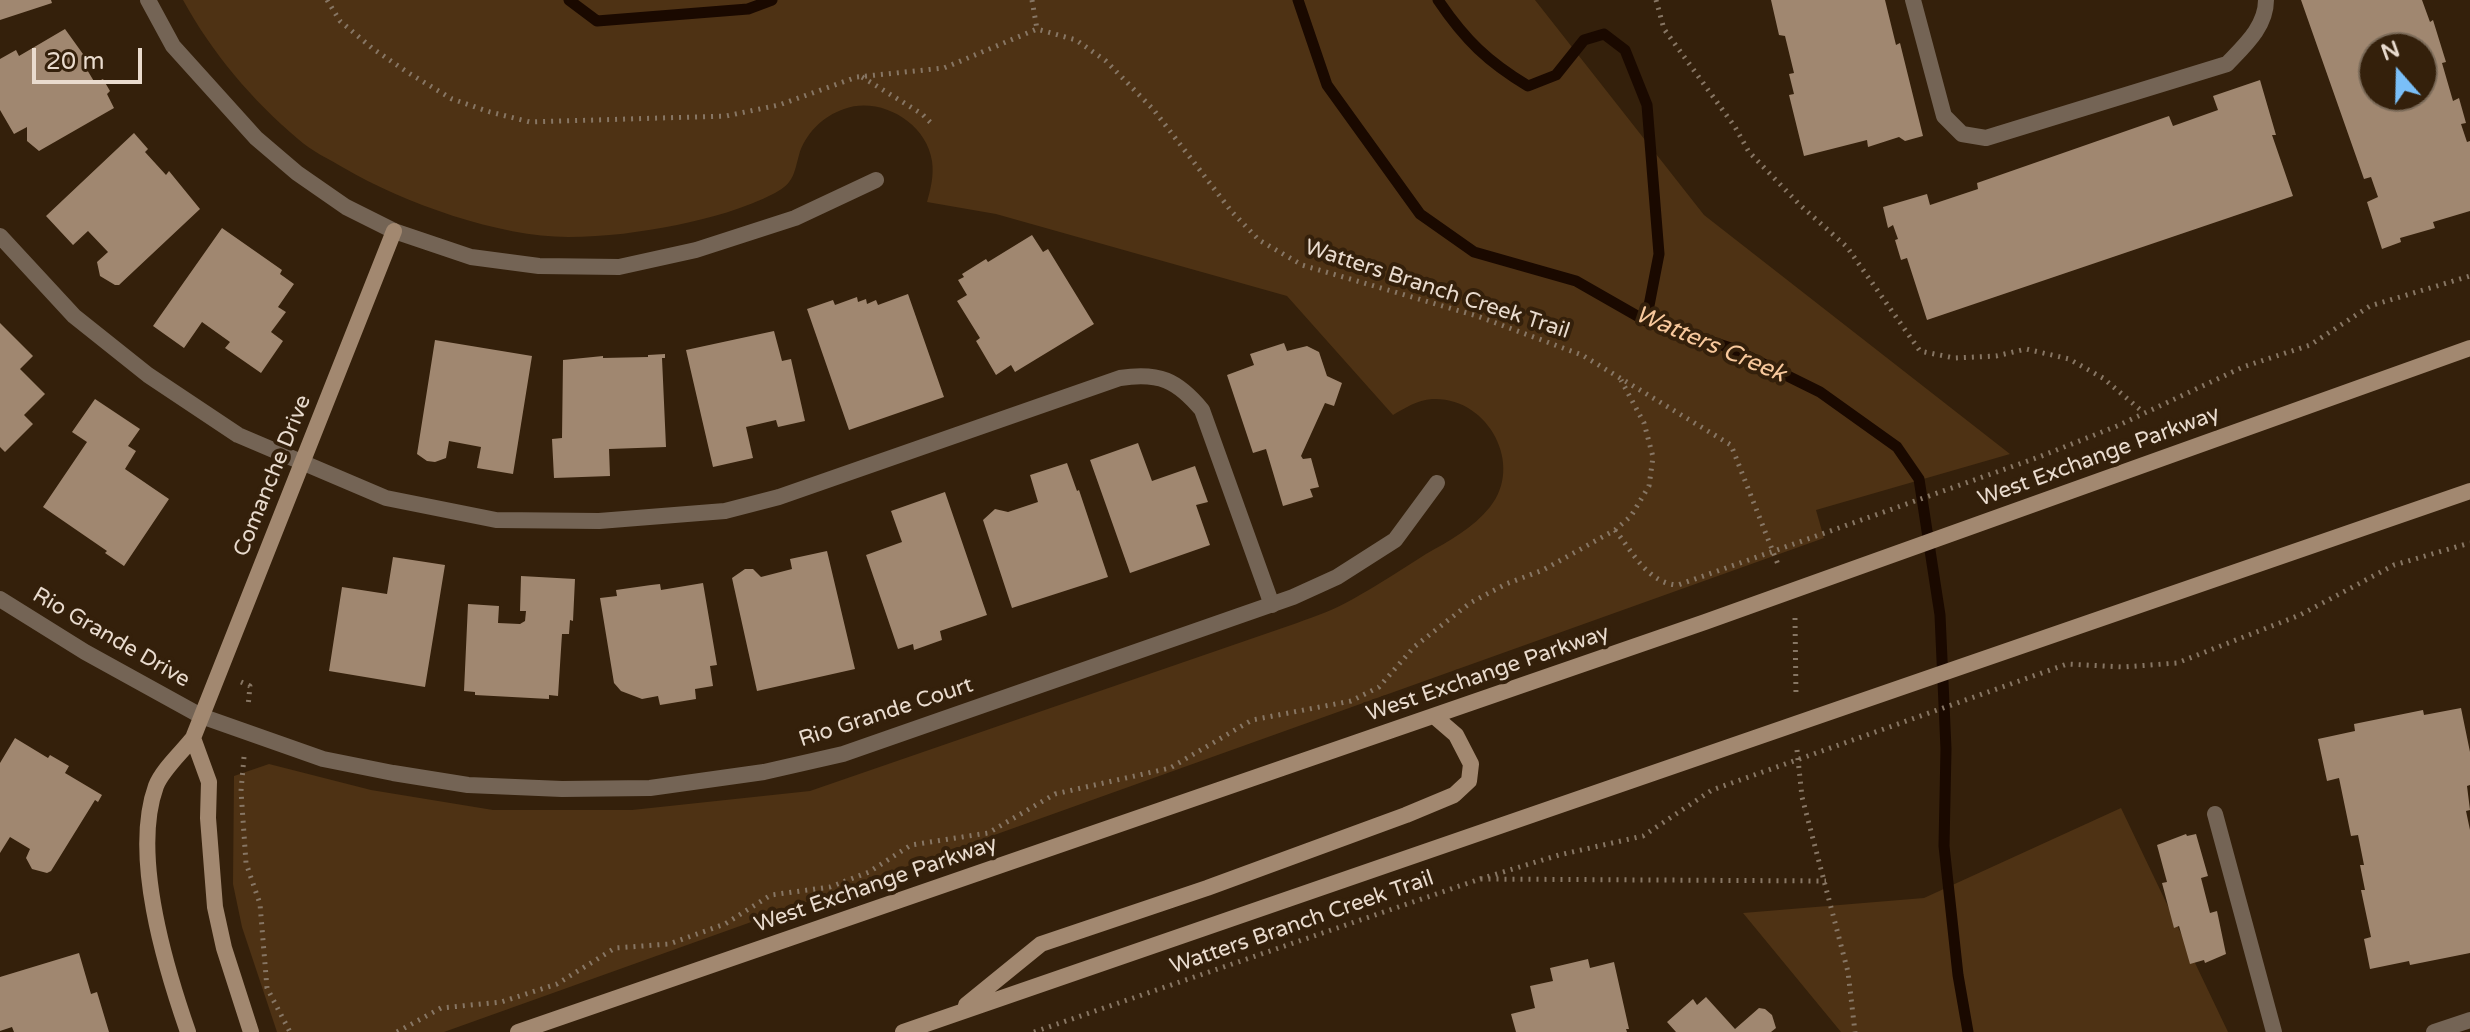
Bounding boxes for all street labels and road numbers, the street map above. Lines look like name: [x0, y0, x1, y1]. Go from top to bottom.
street label: Watters Branch Creek Trail: [1301, 235, 1573, 345]
street label: Comanche Drive: [229, 391, 317, 561]
street label: West Exchange Parkway: [1975, 401, 2223, 513]
street label: Rio Grande Drive: [28, 582, 194, 694]
street label: West Exchange Parkway: [1363, 620, 1613, 728]
street label: Rio Grande Court: [796, 672, 976, 754]
street label: West Exchange Parkway: [751, 831, 1001, 939]
street label: Watters Branch Creek Trail: [1167, 865, 1437, 981]

